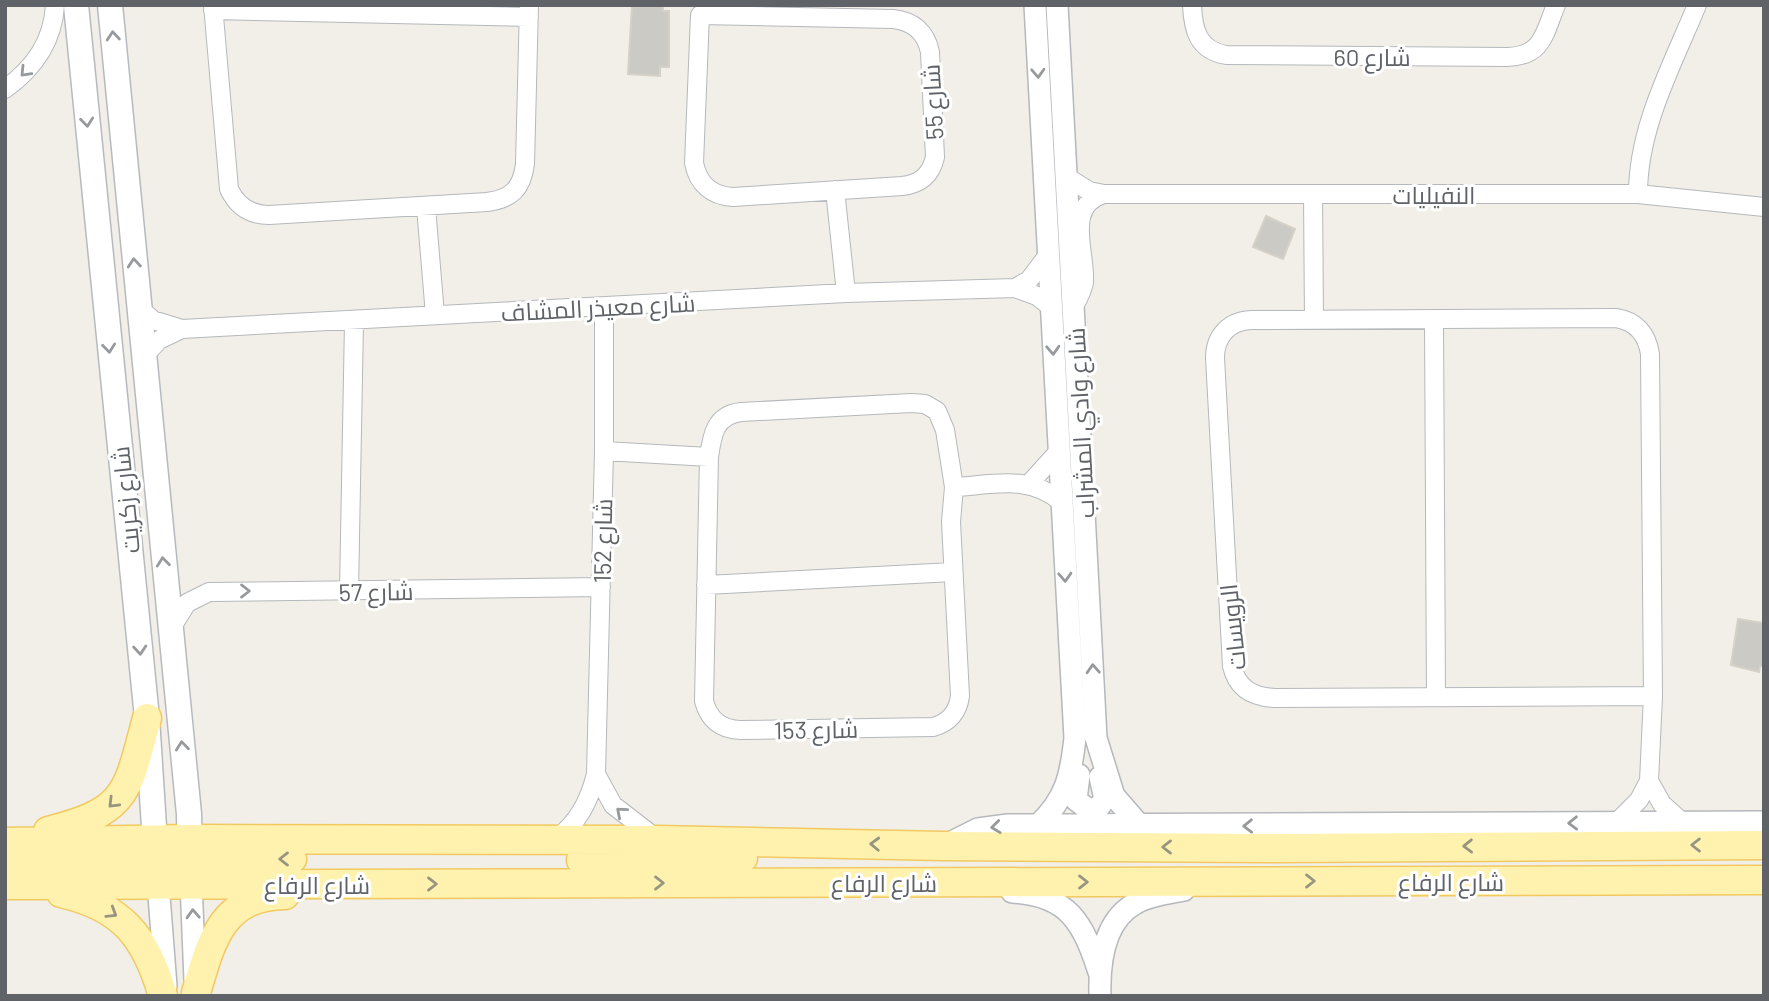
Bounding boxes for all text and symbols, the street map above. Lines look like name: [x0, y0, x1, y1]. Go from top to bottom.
one-way arrow: [106, 30, 121, 41]
street label: شارع 60: [1333, 42, 1411, 74]
one-way arrow: [20, 63, 33, 76]
street label: شارع 55: [916, 63, 951, 141]
one-way arrow: [1030, 68, 1045, 79]
one-way arrow: [79, 117, 94, 128]
street label: النفيليات: [1393, 180, 1475, 209]
one-way arrow: [127, 257, 142, 268]
street label: شارع معيذر المشاف: [500, 287, 696, 330]
street label: شارع وادي المشراب: [1061, 327, 1104, 519]
one-way arrow: [101, 343, 116, 354]
one-way arrow: [1045, 344, 1060, 355]
street label: شارع زكريت: [105, 445, 148, 555]
street label: شارع 152: [587, 498, 620, 584]
one-way arrow: [156, 556, 171, 567]
one-way arrow: [1058, 571, 1073, 582]
street label: شارع 57: [338, 576, 414, 609]
one-way arrow: [240, 583, 250, 599]
street label: الرويسات: [1213, 583, 1251, 671]
one-way arrow: [133, 644, 148, 656]
one-way arrow: [1085, 664, 1100, 675]
street label: شارع 153: [774, 714, 859, 747]
one-way arrow: [175, 740, 190, 751]
one-way arrow: [108, 794, 121, 807]
one-way arrow: [616, 808, 629, 820]
one-way arrow: [1567, 815, 1578, 830]
one-way arrow: [1242, 818, 1252, 834]
one-way arrow: [990, 819, 1002, 834]
one-way arrow: [869, 837, 880, 852]
one-way arrow: [1690, 837, 1700, 853]
one-way arrow: [1462, 838, 1473, 854]
one-way arrow: [1161, 840, 1172, 855]
one-way arrow: [278, 851, 288, 867]
street label: شارع الرفاع: [1398, 867, 1504, 899]
street label: شارع الرفاع: [831, 868, 937, 900]
street label: شارع الرفاع: [264, 870, 370, 902]
one-way arrow: [1306, 873, 1316, 889]
one-way arrow: [1078, 874, 1089, 890]
one-way arrow: [655, 875, 665, 891]
one-way arrow: [427, 876, 438, 892]
one-way arrow: [104, 904, 117, 917]
one-way arrow: [186, 908, 201, 919]

